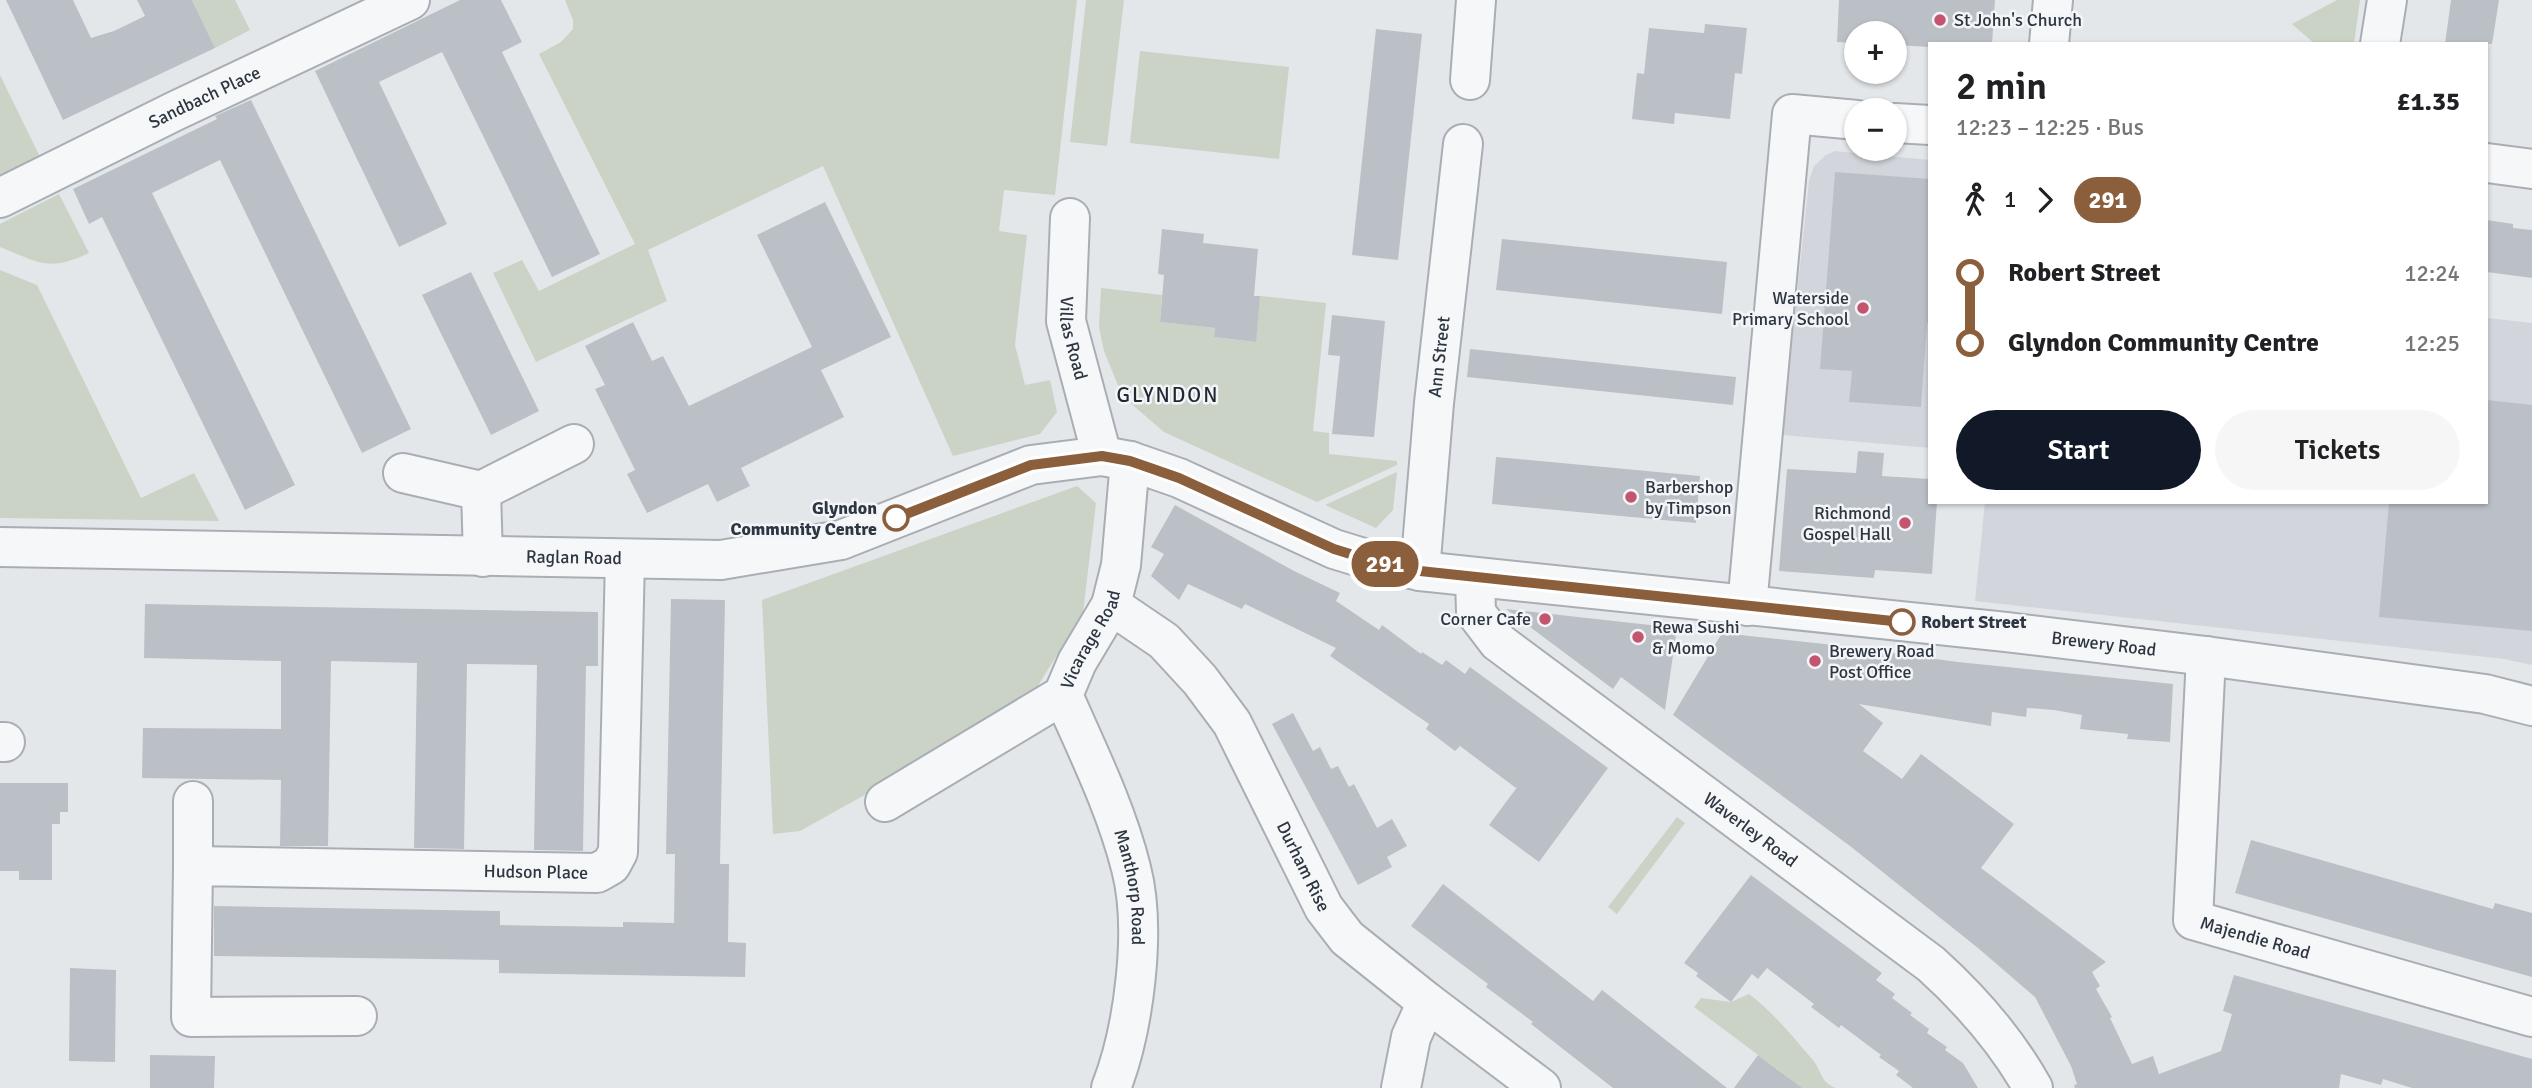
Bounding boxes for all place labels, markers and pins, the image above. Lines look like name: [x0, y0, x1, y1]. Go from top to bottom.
place label: St John's Church: [1954, 9, 2082, 31]
marker: St John's Church: [1932, 12, 1948, 28]
place label: Waterside Primary School: [1732, 287, 1849, 330]
marker: Waterside Primary School: [1855, 300, 1871, 316]
place label: Barbershop by Timpson: [1645, 476, 1733, 519]
marker: Barbershop by Timpson: [1623, 489, 1639, 505]
place label: Glyndon Community Centre: [731, 497, 877, 540]
place label: Richmond Gospel Hall: [1803, 502, 1891, 545]
marker: Glyndon Community Centre: [883, 505, 909, 531]
marker: Richmond Gospel Hall: [1897, 515, 1913, 531]
place label: Corner Cafe: [1440, 608, 1531, 630]
marker: Robert Street: [1889, 609, 1915, 635]
marker: Corner Cafe: [1537, 611, 1553, 627]
place label: Robert Street: [1921, 611, 2027, 633]
place label: Rewa Sushi & Momo: [1652, 616, 1740, 659]
marker: Rewa Sushi & Momo: [1630, 629, 1646, 645]
place label: Brewery Road Post Office: [1829, 640, 1934, 683]
marker: Brewery Road Post Office: [1807, 653, 1823, 669]

